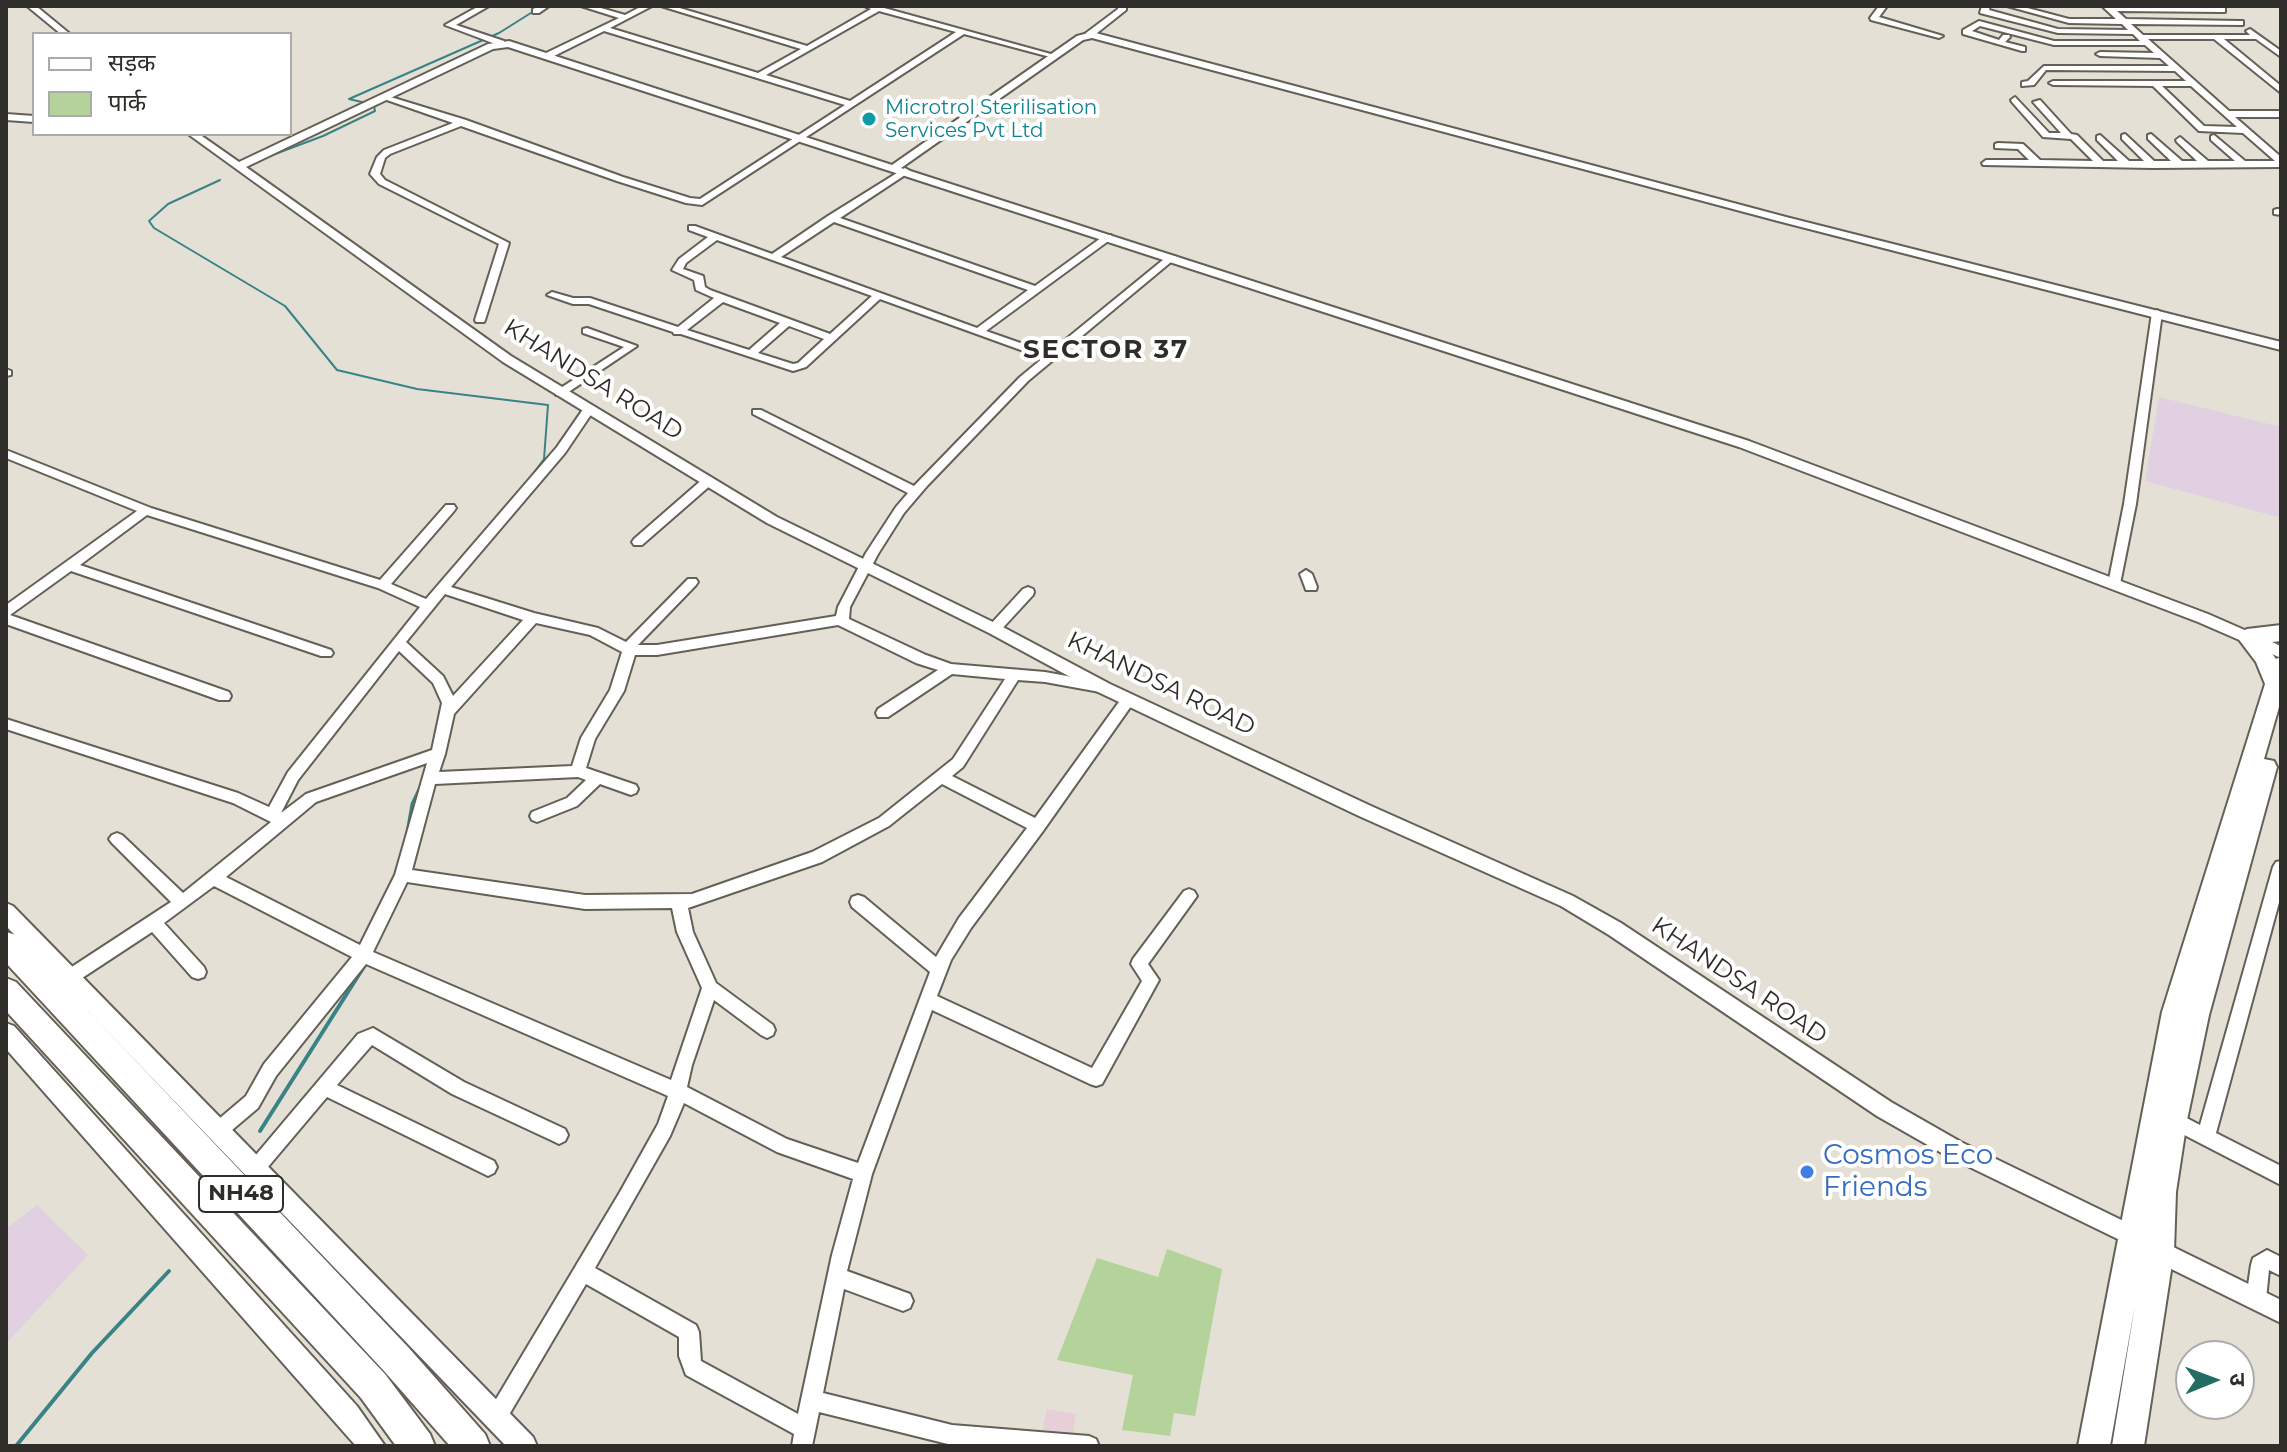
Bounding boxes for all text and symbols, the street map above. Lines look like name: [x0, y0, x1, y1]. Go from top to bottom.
legend: [32, 32, 292, 136]
text: सड़क: [108, 48, 156, 77]
text: पार्क: [108, 88, 146, 117]
place label: Microtrol Sterilisation Services Pvt Ltd: [885, 96, 1097, 143]
marker: Microtrol Sterilisation Services Pvt Ltd: [860, 110, 878, 128]
street label: KHANDSA ROAD: [498, 313, 688, 447]
district label: SECTOR 37: [1023, 334, 1189, 366]
street label: KHANDSA ROAD: [1062, 626, 1260, 742]
street label: KHANDSA ROAD: [1646, 912, 1832, 1050]
place label: Cosmos Eco Friends: [1823, 1139, 1993, 1205]
marker: Cosmos Eco Friends: [1798, 1163, 1816, 1181]
road number: NH48: [199, 1176, 283, 1212]
north arrow: [2175, 1340, 2255, 1420]
text: उ: [2224, 1373, 2251, 1386]

